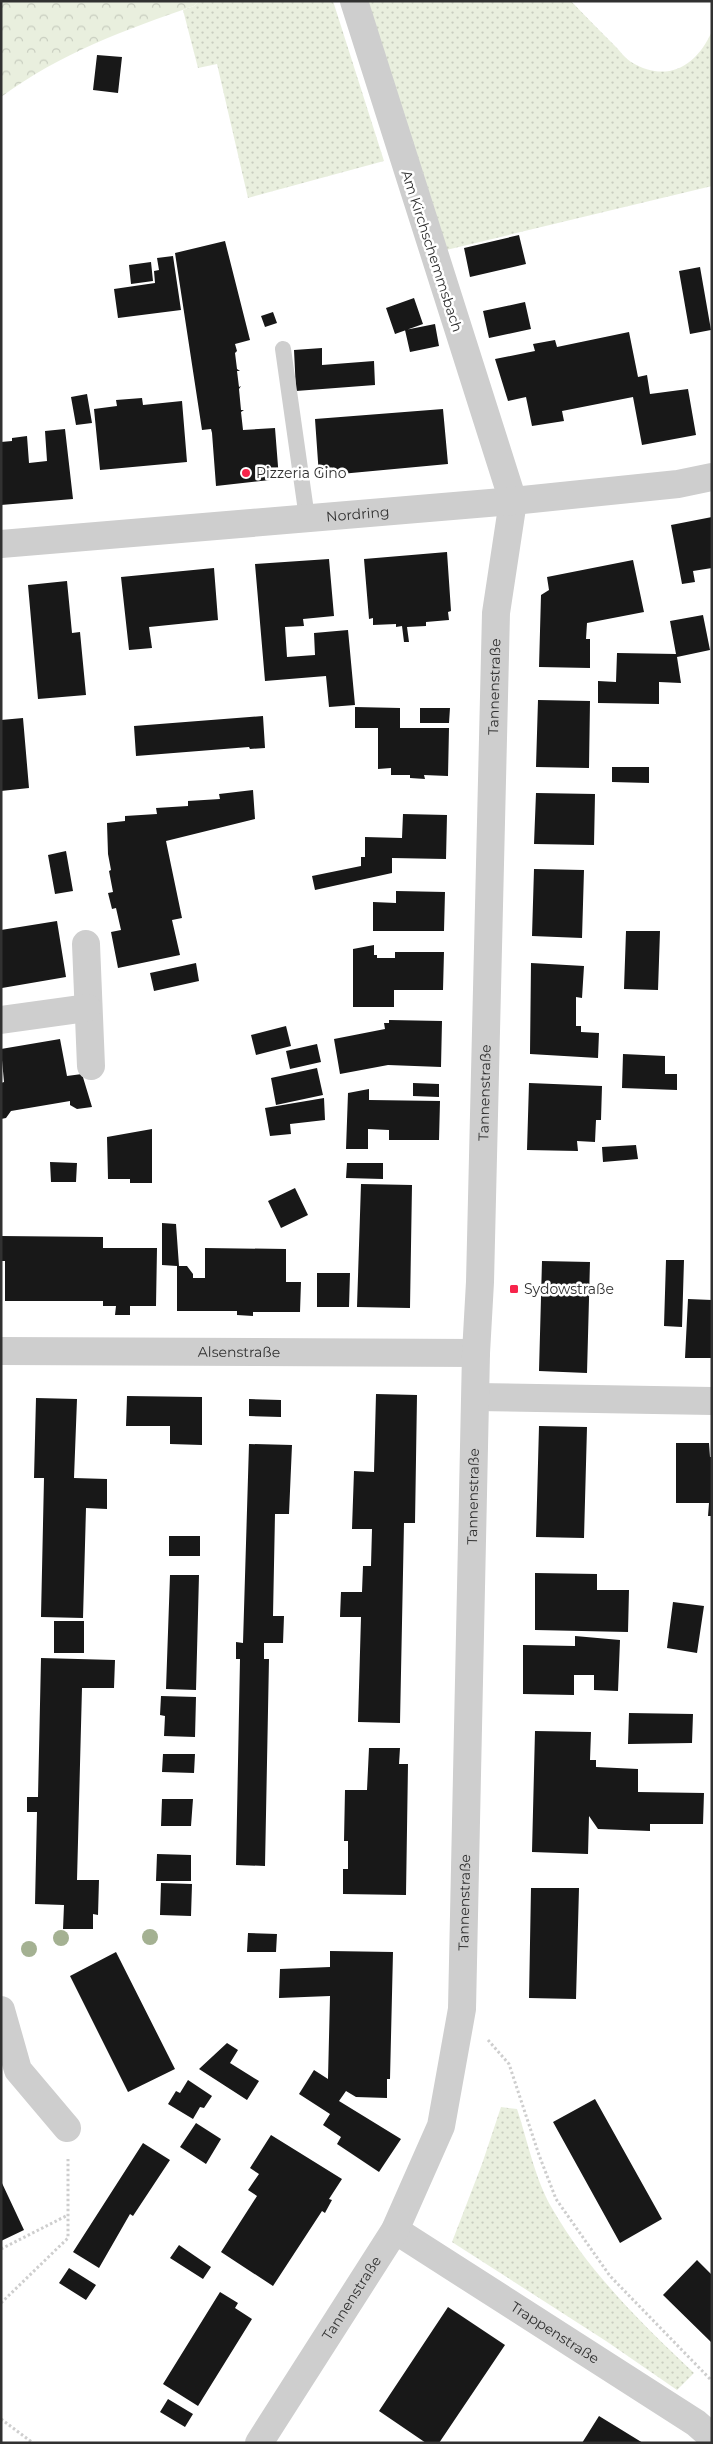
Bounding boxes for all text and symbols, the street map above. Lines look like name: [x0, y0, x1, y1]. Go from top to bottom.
street label: Am Kirchschemmsbach: [397, 168, 467, 334]
place label: Pizzeria Gino: [256, 464, 347, 482]
marker: Pizzeria Gino: [240, 467, 252, 479]
street label: Nordring: [325, 502, 390, 526]
street label: Tannenstraße: [484, 638, 504, 735]
street label: Tannenstraße: [474, 1044, 495, 1141]
place label: Sydowstraße: [524, 1280, 614, 1298]
marker: Sydowstraße: [508, 1283, 520, 1295]
street label: Alsenstraße: [198, 1343, 280, 1361]
street label: Tannenstraße: [463, 1448, 483, 1545]
street label: Tannenstraße: [454, 1854, 474, 1951]
street label: Tannenstraße: [318, 2253, 385, 2344]
street label: Trappenstraße: [507, 2298, 603, 2368]

